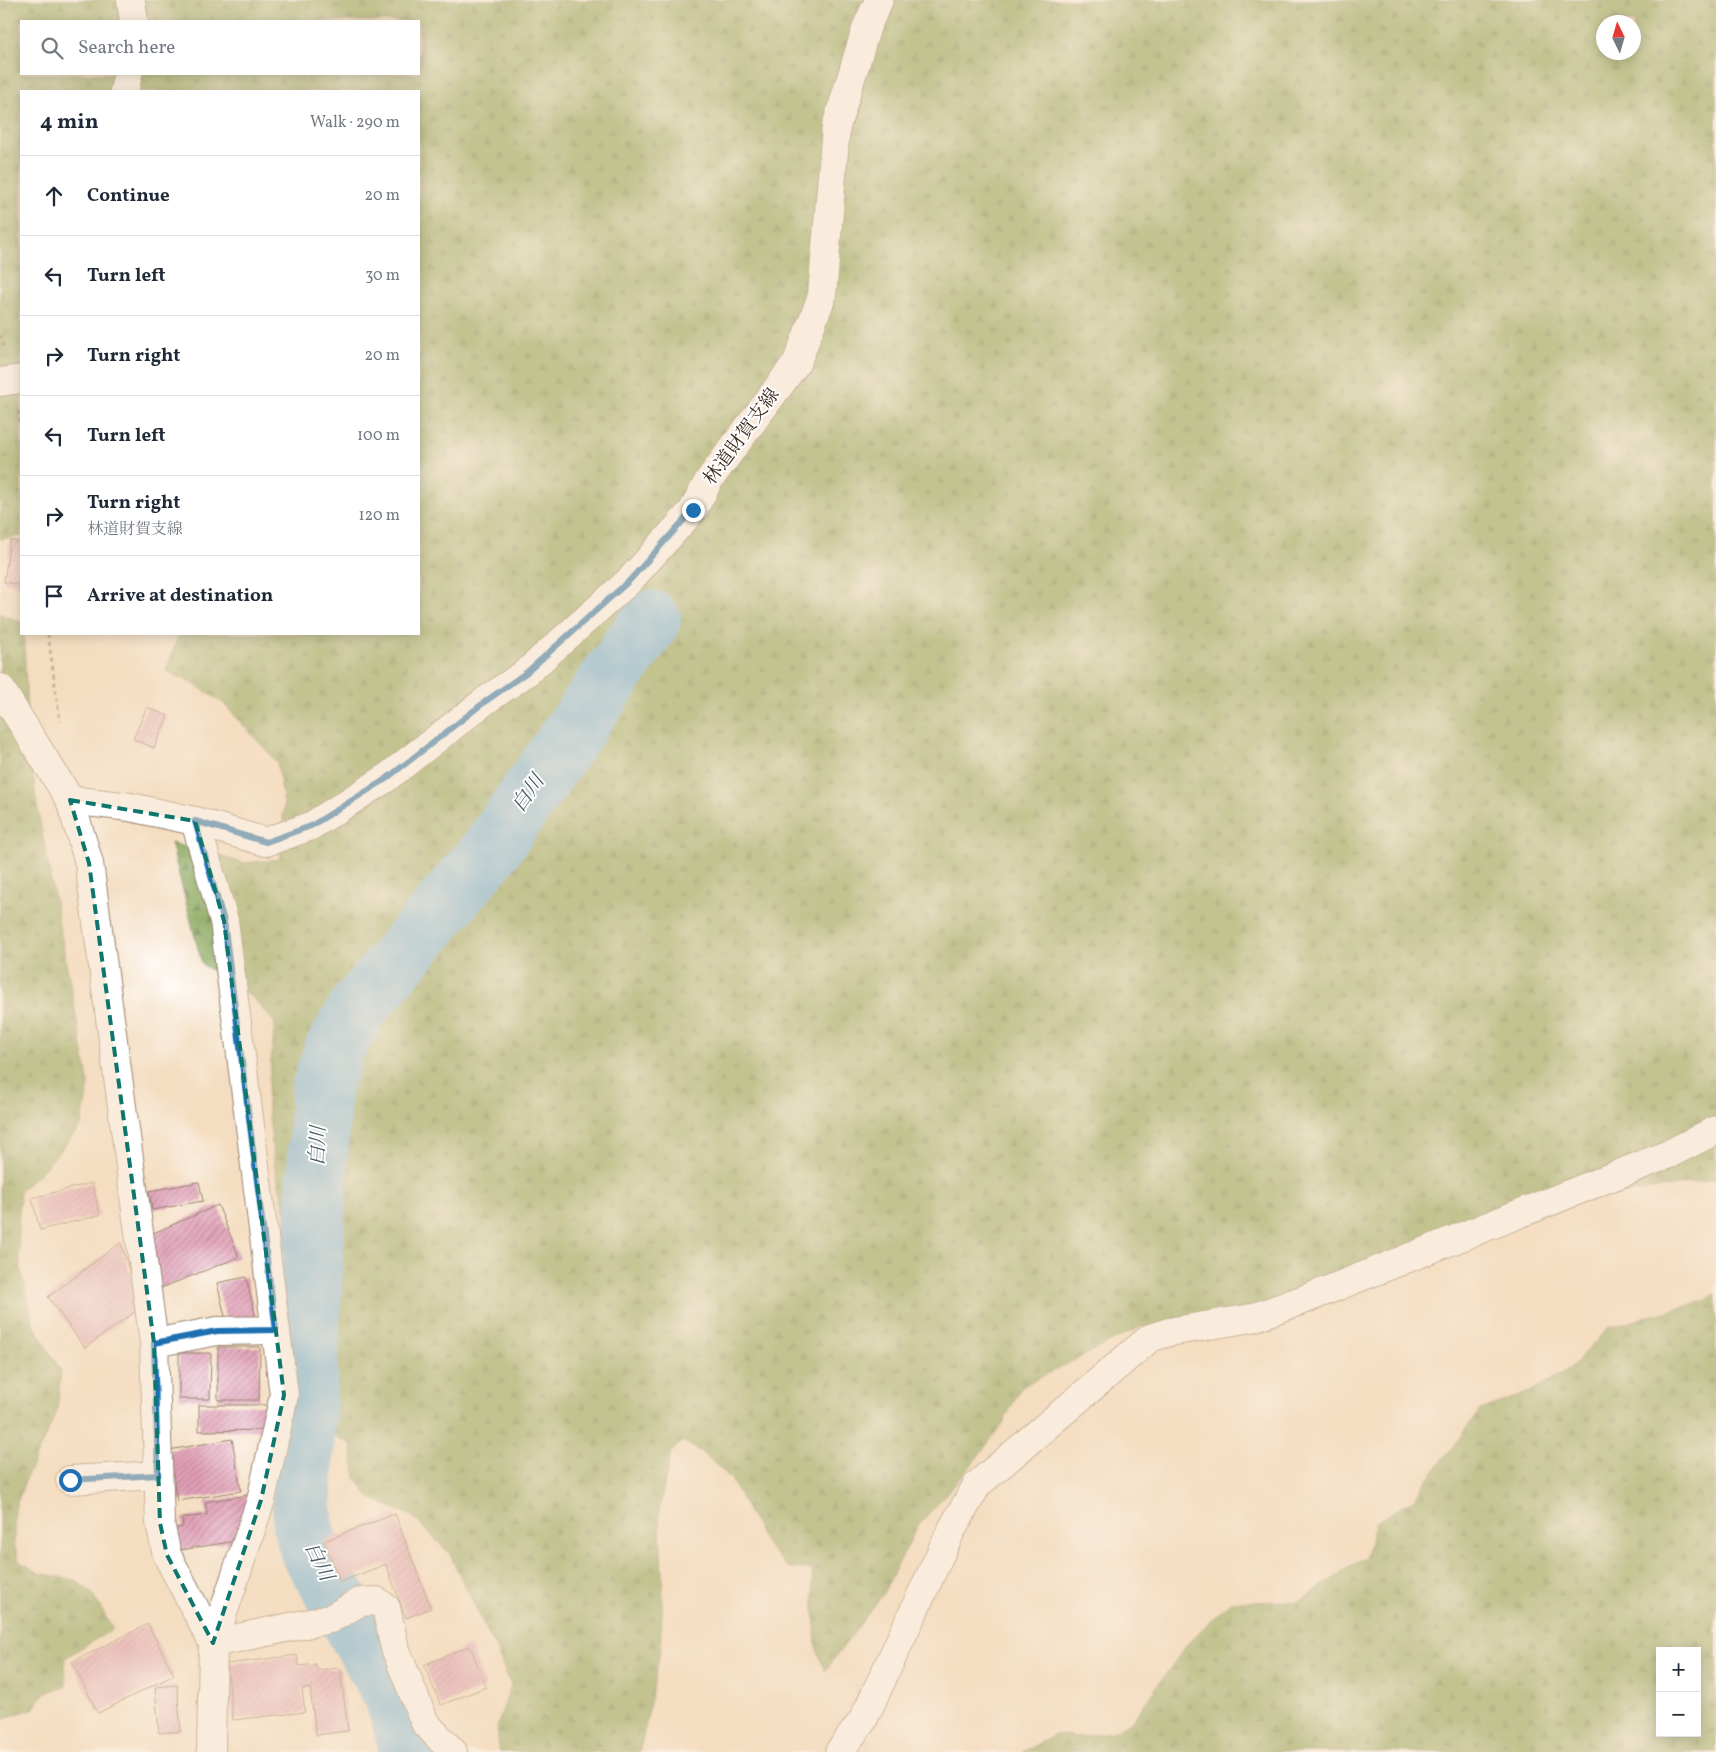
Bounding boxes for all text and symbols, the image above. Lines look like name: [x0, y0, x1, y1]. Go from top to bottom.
north arrow: [1596, 15, 1641, 60]
search box: [20, 20, 420, 75]
icon: search: [38, 34, 66, 62]
text: Search here: [78, 35, 175, 61]
text: 4 min: [40, 108, 99, 137]
text: Walk · 290 m: [310, 112, 400, 134]
icon: ahead: [40, 182, 68, 210]
text: Continue: [87, 183, 170, 209]
text: 20 m: [365, 185, 400, 207]
icon: left: [40, 262, 68, 290]
text: Turn left: [87, 263, 166, 289]
text: 30 m: [365, 265, 400, 287]
icon: right: [40, 342, 68, 370]
text: Turn right: [87, 343, 180, 369]
text: 20 m: [365, 345, 400, 367]
street label: 林道財賀支線: [698, 383, 786, 491]
icon: left: [40, 422, 68, 450]
text: Turn left: [87, 423, 166, 449]
text: 100 m: [357, 425, 400, 447]
text: Turn right: [87, 490, 180, 516]
route end: [682, 499, 705, 522]
icon: right: [40, 502, 68, 530]
text: 120 m: [358, 505, 400, 527]
text: 林道財賀支線: [87, 519, 183, 541]
icon: arrive: [40, 582, 68, 610]
text: Arrive at destination: [87, 583, 273, 609]
water label: 白川: [506, 768, 553, 818]
water label: 白川: [304, 1124, 334, 1166]
route start: [59, 1469, 82, 1492]
water label: 白川: [297, 1538, 340, 1588]
map controls: [1656, 1647, 1701, 1737]
button: +: [1656, 1647, 1701, 1692]
button: −: [1656, 1692, 1701, 1737]

